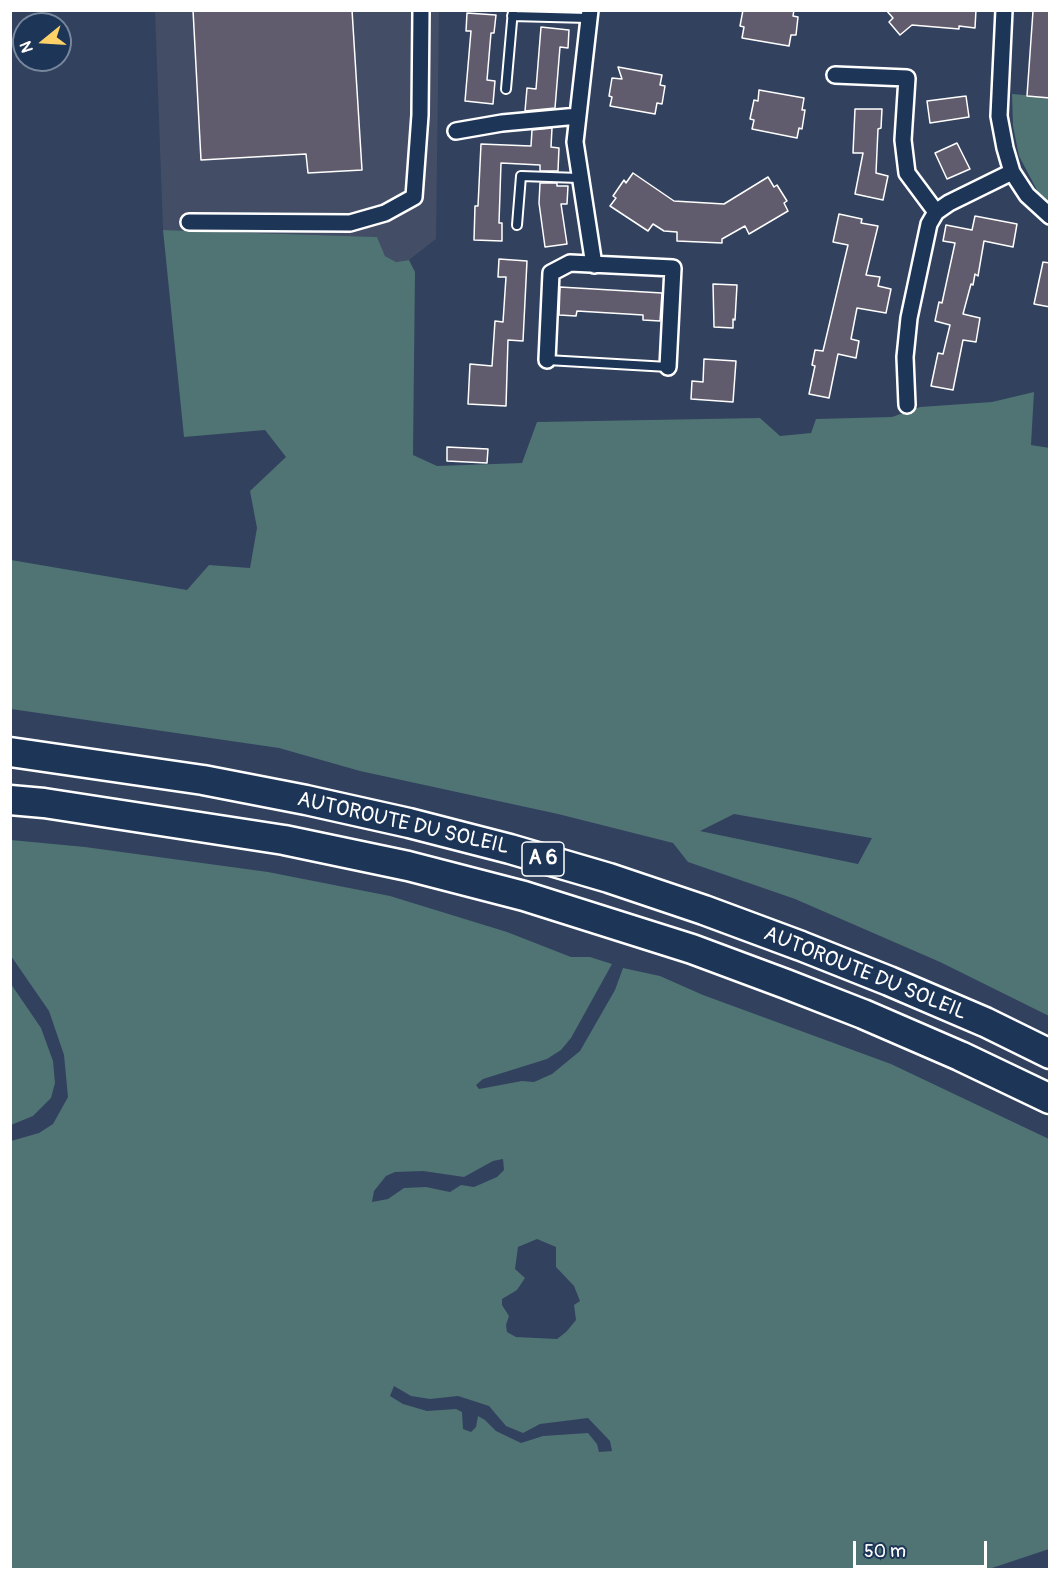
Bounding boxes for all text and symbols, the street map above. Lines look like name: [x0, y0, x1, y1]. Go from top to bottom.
north arrow: [12, 12, 72, 72]
text: N: [16, 39, 38, 55]
street label: AUTOROUTE DU SOLEIL: [295, 787, 511, 861]
road number: A 6: [522, 842, 564, 876]
street label: AUTOROUTE DU SOLEIL: [760, 922, 970, 1026]
scale bar: [856, 1529, 990, 1567]
text: 50 m: [864, 1540, 906, 1563]

